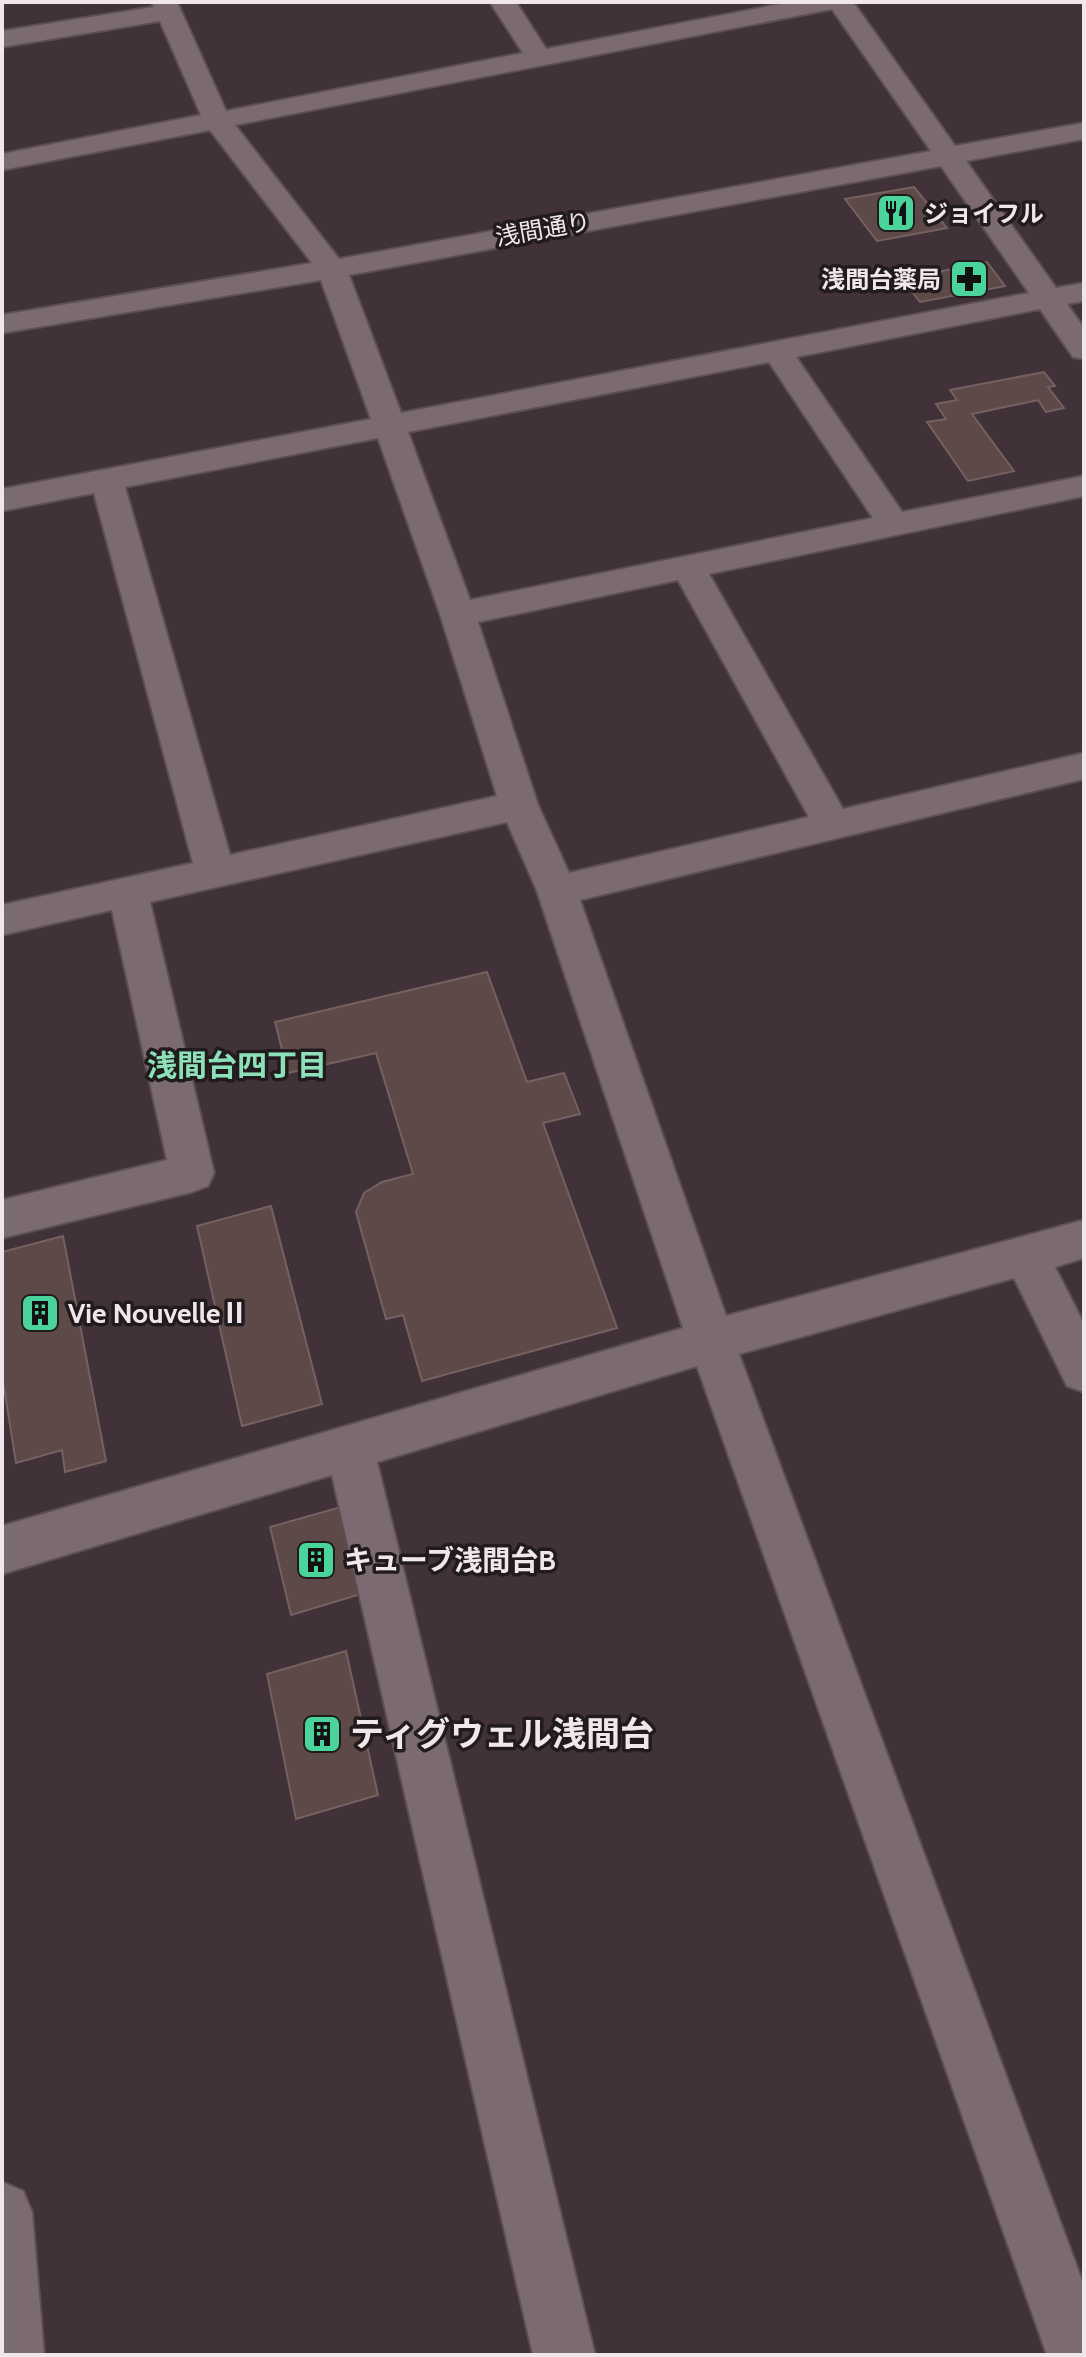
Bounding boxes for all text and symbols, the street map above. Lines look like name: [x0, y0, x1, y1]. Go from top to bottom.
restaurant icon: ジョイフル: [875, 192, 917, 234]
place label: ジョイフル: [924, 199, 1044, 228]
street label: 浅間通り: [493, 206, 593, 252]
pharmacy icon: 浅間台薬局: [948, 258, 990, 300]
place label: 浅間台薬局: [821, 265, 941, 294]
district label: 浅間台四丁目: [147, 1047, 327, 1084]
building icon: Vie NouvelleⅡ: [19, 1292, 61, 1334]
place label: Vie NouvelleⅡ: [68, 1296, 249, 1330]
building icon: キューブ浅間台B: [295, 1539, 337, 1581]
place label: キューブ浅間台B: [344, 1543, 556, 1577]
building icon: ティグウェル浅間台: [301, 1713, 343, 1755]
place label: ティグウェル浅間台: [350, 1713, 654, 1755]

